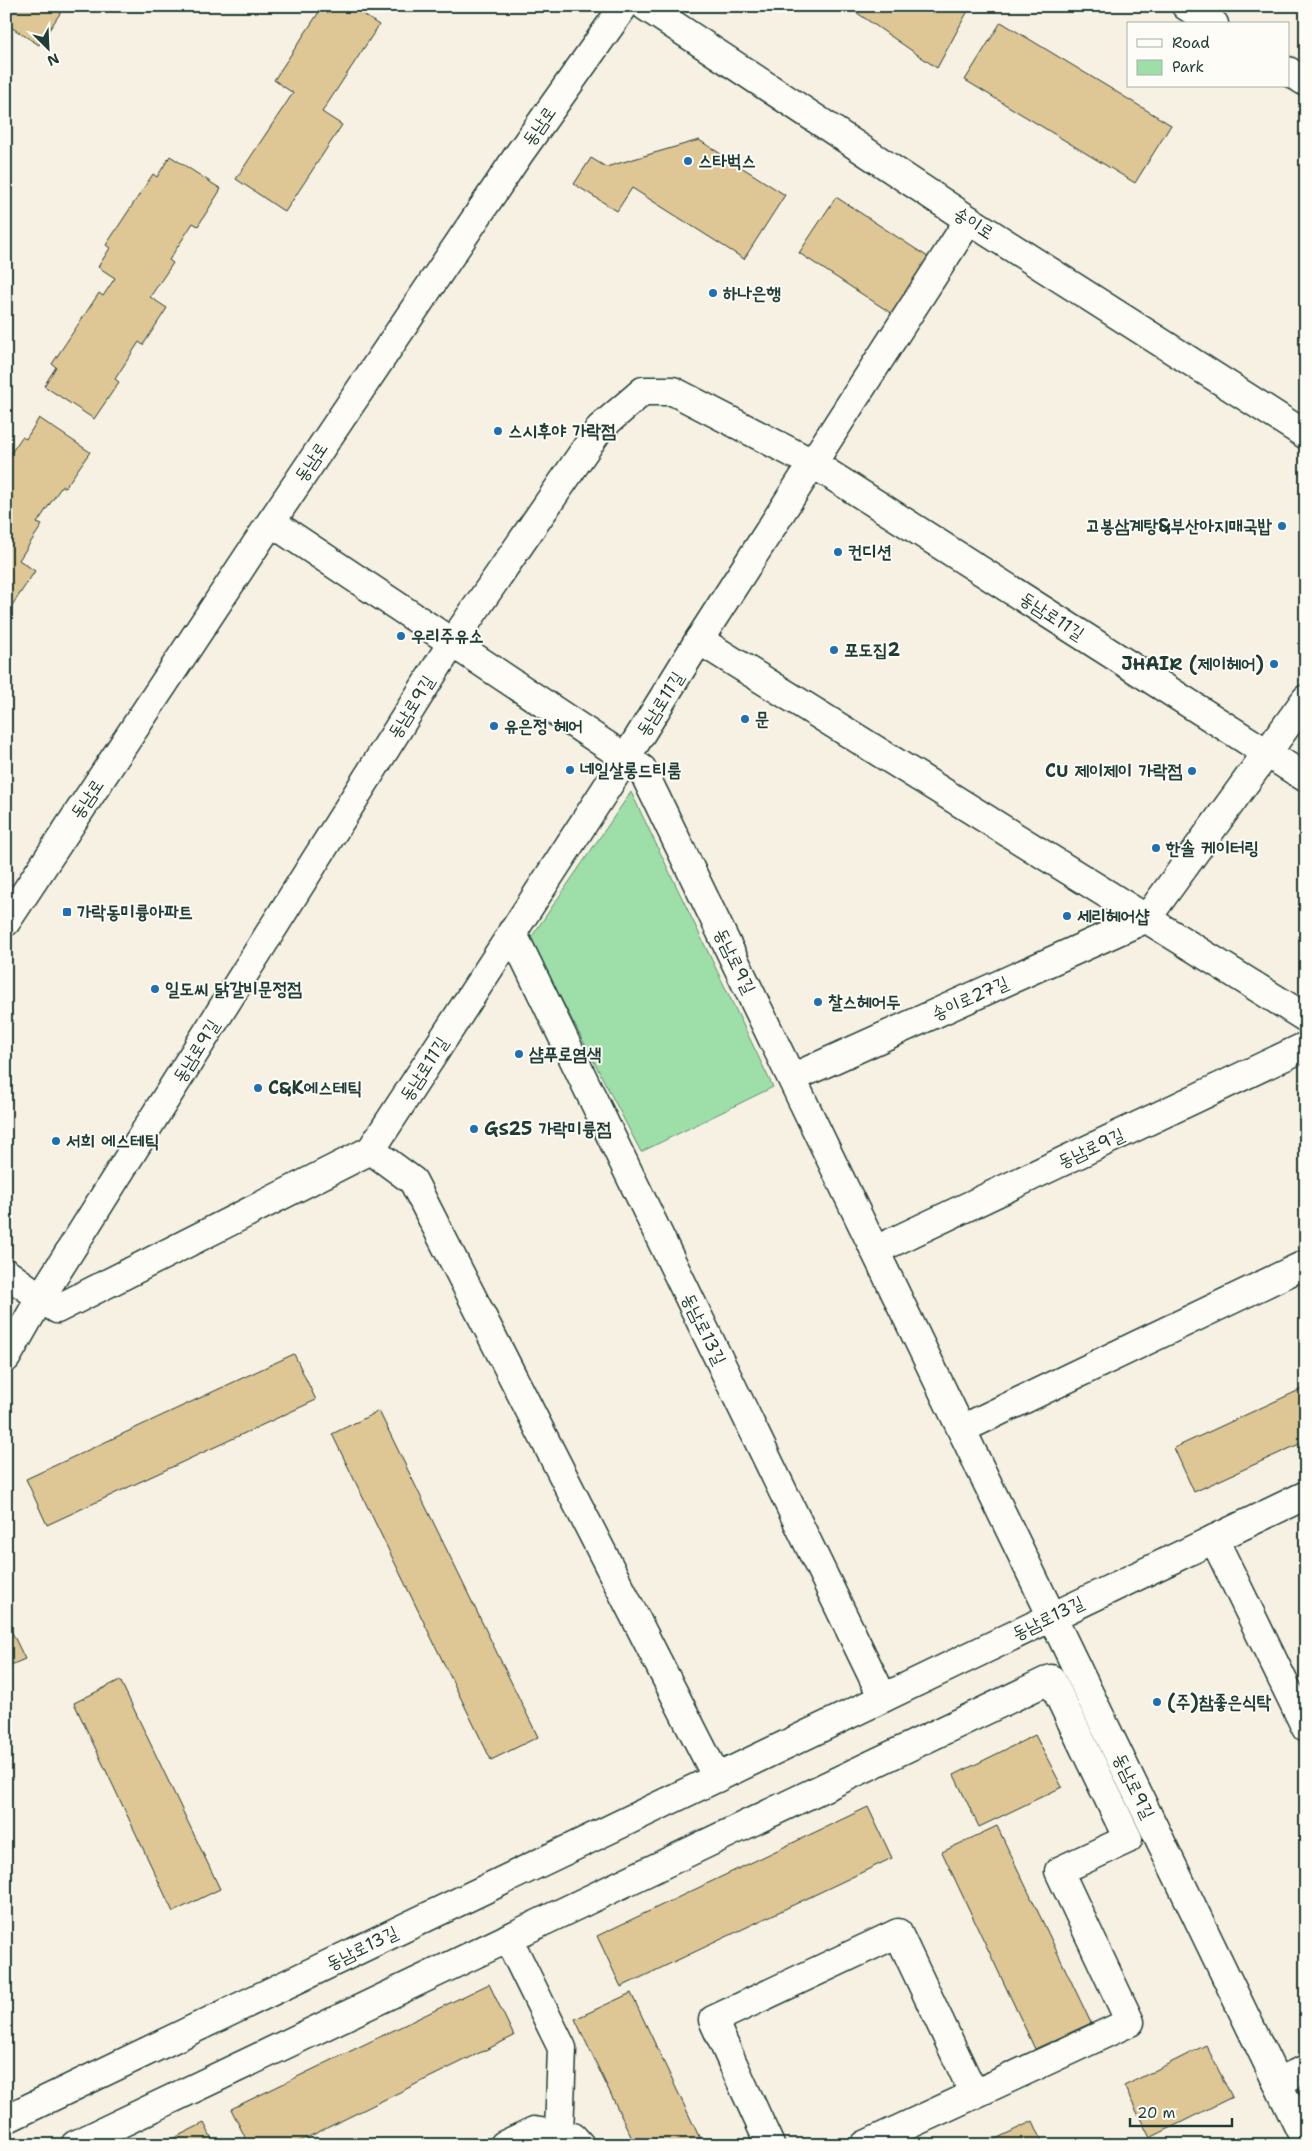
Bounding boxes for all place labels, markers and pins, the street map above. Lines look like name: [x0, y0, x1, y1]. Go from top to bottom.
place label: 스타벅스: [698, 149, 756, 173]
marker: 스타벅스: [682, 155, 694, 167]
place label: 하나은행: [723, 281, 781, 305]
marker: 하나은행: [707, 287, 719, 299]
place label: 스시후야 가락점: [508, 419, 616, 443]
marker: 스시후야 가락점: [492, 425, 504, 437]
place label: 고봉삼계탕&부산아지매국밥: [1086, 514, 1273, 538]
marker: 고봉삼계탕&부산아지매국밥: [1276, 520, 1288, 532]
place label: 컨디션: [848, 540, 891, 564]
marker: 컨디션: [832, 546, 844, 558]
place label: 우리주유소: [411, 624, 483, 648]
marker: 우리주유소: [395, 630, 407, 642]
place label: 포도집2: [844, 638, 900, 662]
marker: 포도집2: [828, 644, 840, 656]
place label: JHAIR (제이헤어): [1121, 652, 1264, 676]
marker: JHAIR (제이헤어): [1268, 658, 1280, 670]
place label: 문: [755, 707, 769, 731]
marker: 문: [739, 713, 751, 725]
place label: 유은정 헤어: [504, 714, 583, 738]
marker: 유은정 헤어: [488, 720, 500, 732]
place label: 네일살롱드티룸: [580, 758, 681, 782]
place label: CU 제이제이 가락점: [1045, 759, 1183, 783]
marker: 네일살롱드티룸: [564, 764, 576, 776]
marker: CU 제이제이 가락점: [1186, 765, 1198, 777]
place label: 한솔 케이터링: [1165, 836, 1259, 860]
marker: 한솔 케이터링: [1150, 842, 1162, 854]
place label: 가락동미륭아파트: [77, 900, 193, 924]
place label: 세리헤어샵: [1077, 904, 1150, 928]
marker: 가락동미륭아파트: [61, 906, 73, 918]
marker: 세리헤어샵: [1061, 910, 1073, 922]
place label: 일도씨 닭갈비문정점: [165, 977, 302, 1001]
marker: 일도씨 닭갈비문정점: [149, 983, 161, 995]
place label: 찰스헤어두: [828, 990, 900, 1014]
marker: 찰스헤어두: [812, 996, 824, 1008]
place label: 샴푸로염색: [529, 1042, 601, 1066]
marker: 샴푸로염색: [513, 1048, 525, 1060]
place label: C&K에스테틱: [268, 1076, 362, 1100]
marker: C&K에스테틱: [252, 1082, 264, 1094]
place label: GS25 가락미륭점: [484, 1117, 611, 1141]
marker: GS25 가락미륭점: [468, 1123, 480, 1135]
place label: 서희 에스테틱: [66, 1129, 159, 1153]
marker: 서희 에스테틱: [50, 1135, 62, 1147]
place label: (주)참좋은식탁: [1167, 1690, 1272, 1714]
marker: (주)참좋은식탁: [1151, 1696, 1163, 1708]

